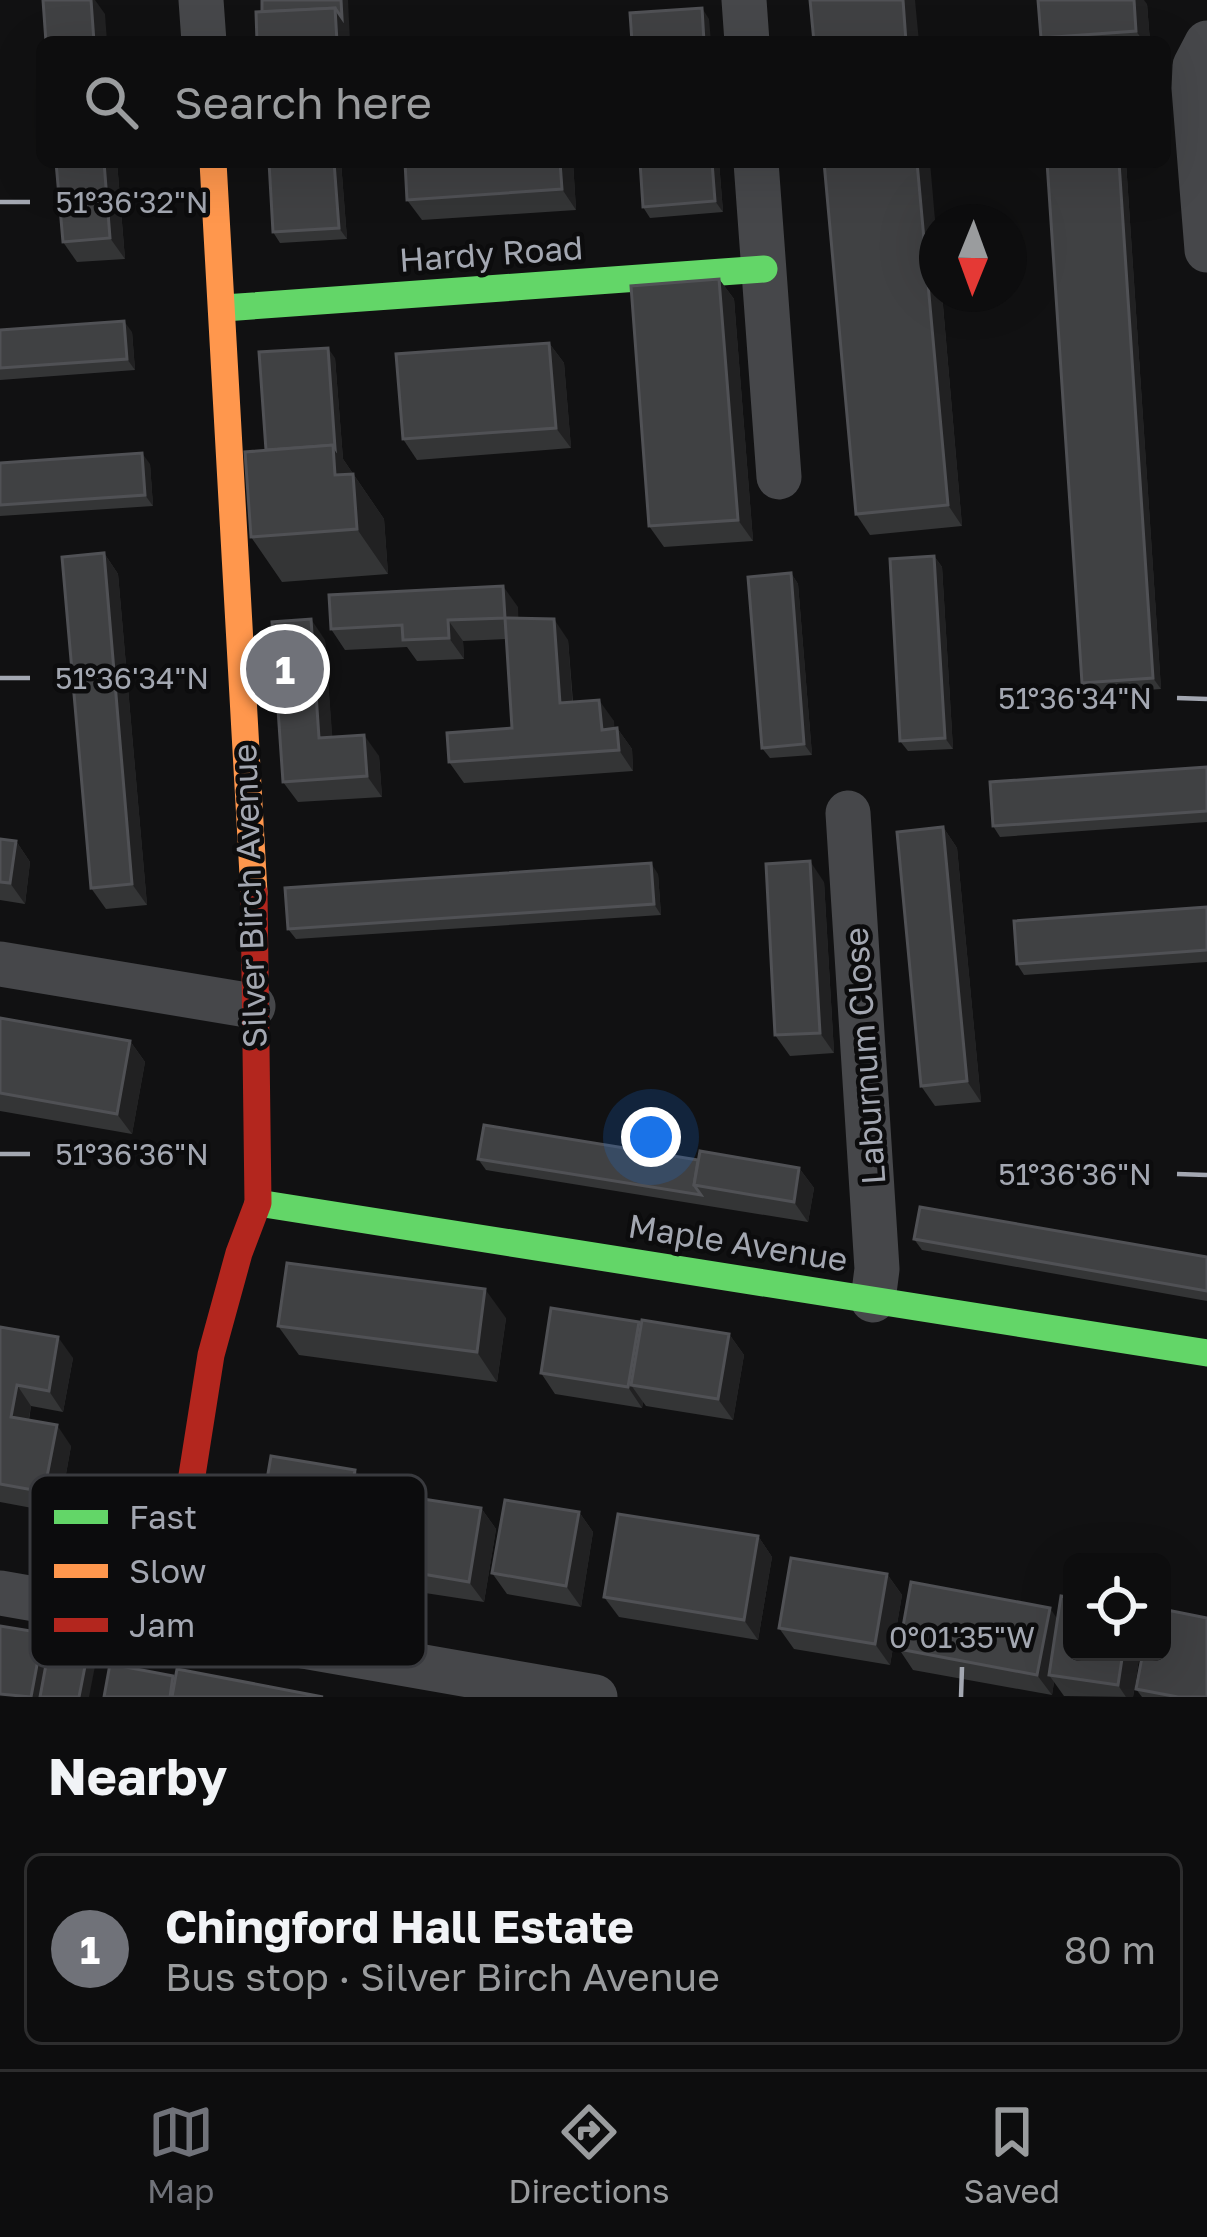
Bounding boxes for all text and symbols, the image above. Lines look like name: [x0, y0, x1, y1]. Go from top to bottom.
search box: [36, 36, 1171, 168]
icon: search: [78, 69, 144, 135]
text: Search here: [174, 75, 432, 129]
text: 51°36'32"N: [56, 184, 209, 220]
north arrow: [919, 204, 1027, 312]
street label: Hardy Road: [398, 227, 584, 279]
pin: 1: [246, 624, 324, 714]
text: 51°36'34"N: [55, 660, 209, 696]
text: 51°36'34"N: [998, 680, 1152, 716]
street label: Silver Birch Avenue: [224, 743, 274, 1049]
street label: Laburnum Close: [836, 926, 892, 1186]
your location: [621, 1107, 681, 1167]
text: 51°36'36"N: [55, 1136, 209, 1172]
text: 51°36'36"N: [998, 1156, 1152, 1192]
street label: Maple Avenue: [626, 1205, 850, 1279]
legend: [30, 1475, 426, 1667]
text: Fast: [129, 1497, 197, 1536]
text: Slow: [129, 1551, 207, 1590]
map controls: [1063, 1553, 1171, 1661]
button: locate: [1063, 1553, 1171, 1661]
text: Jam: [129, 1605, 195, 1644]
text: 0°01'35"W: [889, 1619, 1035, 1655]
text: Nearby: [48, 1745, 227, 1806]
text: Chingford Hall Estate: [165, 1899, 634, 1953]
text: 1: [80, 1926, 100, 1973]
text: 80 m: [1064, 1926, 1156, 1973]
text: Bus stop · Silver Birch Avenue: [165, 1953, 720, 2000]
tab: Map: [147, 2099, 214, 2210]
tab: Directions: [508, 2099, 670, 2210]
tab: Saved: [964, 2099, 1060, 2210]

